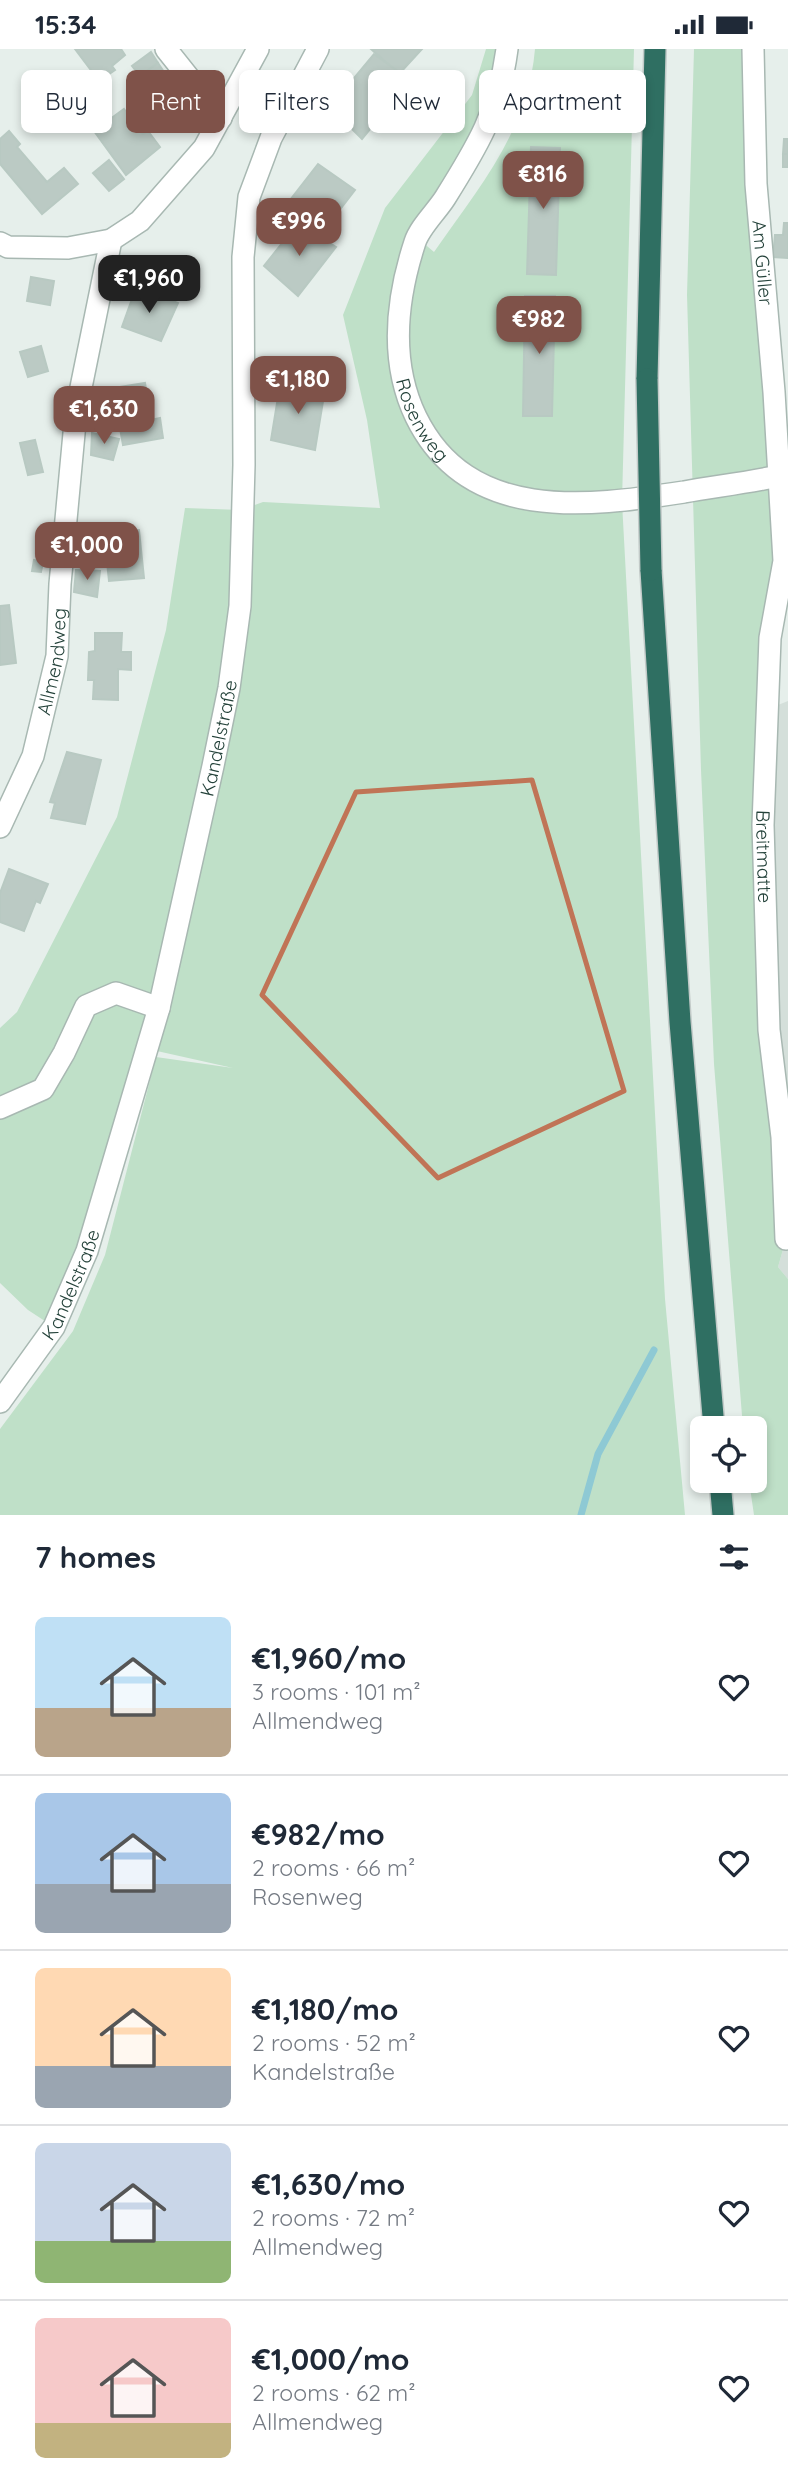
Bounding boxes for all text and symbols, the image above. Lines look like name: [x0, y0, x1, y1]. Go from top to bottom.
text: 15:34: [35, 8, 96, 41]
chip: Buy: [21, 70, 112, 133]
chip: Rent: [126, 70, 225, 133]
chip: Filters: [239, 70, 354, 133]
chip: New: [368, 70, 465, 133]
chip: Apartment: [479, 70, 646, 133]
pin: €816: [502, 151, 584, 211]
text: €816: [519, 159, 567, 188]
pin: €996: [258, 199, 340, 258]
text: €996: [272, 206, 326, 235]
street label: Am Güller: [747, 219, 779, 307]
pin: €1,960: [92, 255, 206, 315]
text: €1,960: [114, 263, 184, 292]
pin: €982: [498, 296, 580, 356]
text: €982: [512, 304, 566, 333]
pin: €1,180: [241, 357, 355, 416]
text: €1,180: [266, 364, 330, 393]
street label: Rosenweg: [391, 376, 454, 467]
pin: €1,630: [47, 387, 161, 446]
text: €1,630: [70, 394, 138, 423]
pin: €1,000: [30, 523, 144, 582]
text: €1,000: [51, 530, 123, 559]
street label: Allmendweg: [31, 607, 71, 717]
street label: Kandelstraße: [195, 679, 242, 799]
street label: Breitmatte: [751, 810, 777, 903]
street label: Kandelstraße: [36, 1227, 105, 1345]
map controls: [690, 1416, 767, 1493]
button: locate: [690, 1416, 767, 1493]
text: 7 homes: [35, 1538, 156, 1576]
icon: filters: [715, 1538, 753, 1576]
text: €1,960/mo: [252, 1639, 406, 1677]
icon: home: [91, 1645, 175, 1729]
icon: heart: [715, 1668, 753, 1706]
text: 3 rooms · 101 m²: [252, 1677, 421, 1706]
text: Allmendweg: [252, 1706, 383, 1735]
text: €982/mo: [252, 1815, 385, 1853]
icon: home: [91, 1821, 175, 1905]
icon: heart: [715, 1844, 753, 1882]
text: 2 rooms · 66 m²: [252, 1853, 415, 1882]
text: Rosenweg: [252, 1882, 363, 1911]
text: €1,180/mo: [252, 1990, 399, 2028]
icon: home: [91, 1996, 175, 2080]
icon: heart: [715, 2019, 753, 2057]
text: 2 rooms · 52 m²: [252, 2028, 416, 2057]
text: Kandelstraße: [252, 2057, 395, 2086]
text: €1,630/mo: [252, 2165, 405, 2203]
icon: home: [91, 2171, 175, 2255]
icon: heart: [715, 2194, 753, 2232]
text: 2 rooms · 72 m²: [252, 2203, 415, 2232]
text: Allmendweg: [252, 2232, 383, 2261]
text: €1,000/mo: [252, 2340, 409, 2378]
icon: home: [91, 2346, 175, 2430]
icon: heart: [715, 2369, 753, 2407]
text: 2 rooms · 62 m²: [252, 2378, 416, 2407]
text: Allmendweg: [252, 2407, 383, 2436]

